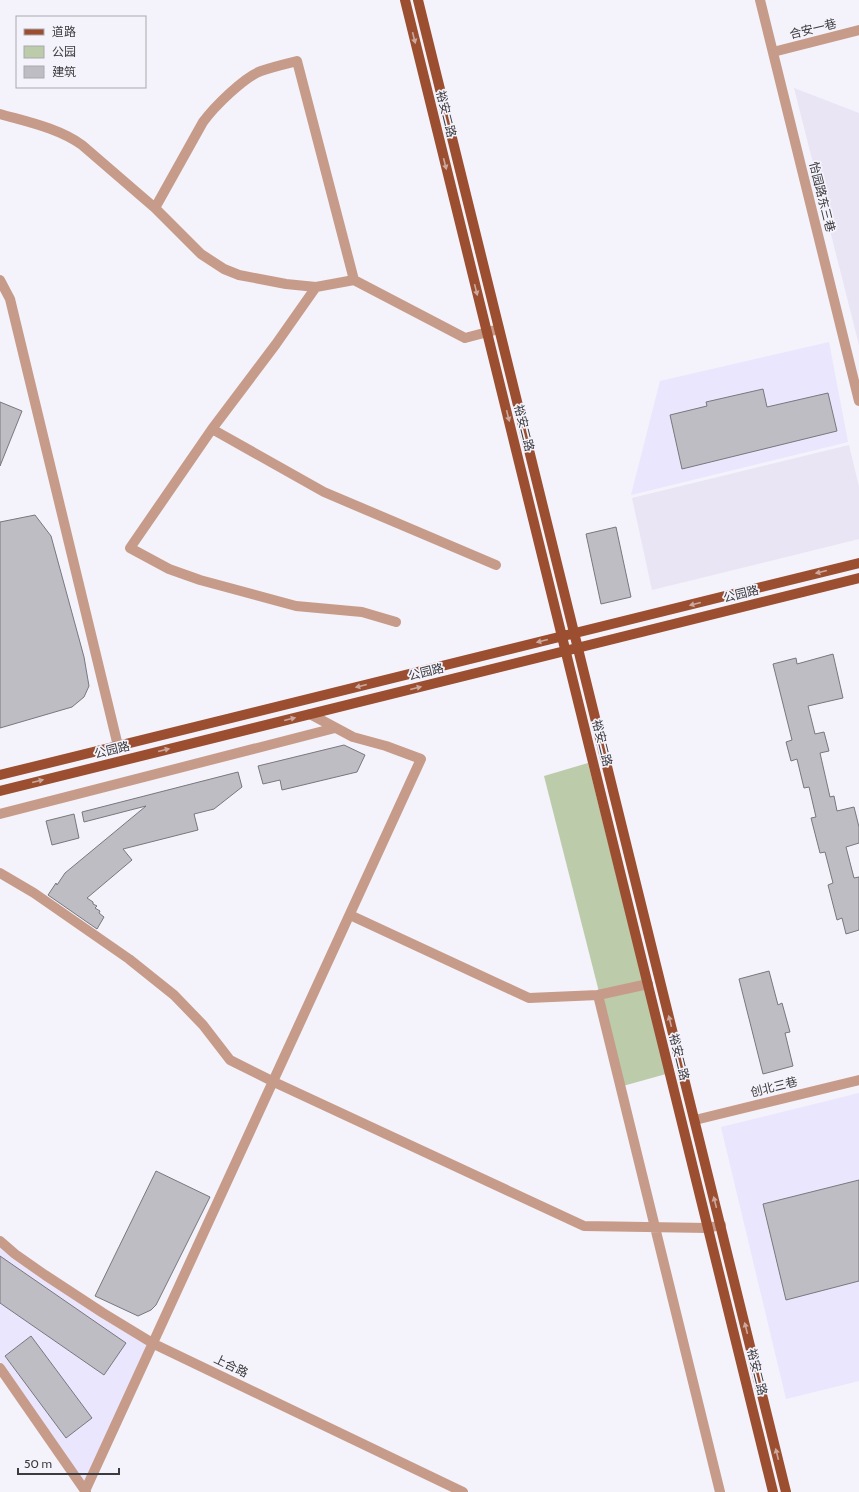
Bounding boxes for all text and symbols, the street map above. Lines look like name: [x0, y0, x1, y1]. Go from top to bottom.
street label: 合安一巷: [788, 15, 838, 42]
legend: [16, 16, 146, 88]
text: 道路: [52, 24, 76, 39]
one-way arrow: [411, 32, 417, 44]
text: 公园: [52, 44, 76, 59]
text: 建筑: [52, 64, 76, 79]
street label: 裕安二路: [433, 89, 460, 139]
one-way arrow: [443, 158, 449, 170]
street label: 怡园路东三巷: [806, 160, 838, 234]
one-way arrow: [474, 284, 480, 296]
street label: 裕安二路: [511, 403, 538, 453]
one-way arrow: [505, 410, 511, 423]
one-way arrow: [815, 570, 827, 576]
street label: 公园路: [722, 582, 760, 605]
one-way arrow: [689, 601, 701, 607]
one-way arrow: [535, 639, 548, 645]
street label: 公园路: [407, 660, 445, 683]
one-way arrow: [355, 683, 367, 689]
one-way arrow: [410, 684, 423, 690]
one-way arrow: [284, 716, 296, 722]
street label: 裕安二路: [589, 718, 616, 768]
street label: 公园路: [93, 738, 131, 761]
one-way arrow: [158, 747, 170, 753]
one-way arrow: [32, 778, 44, 784]
one-way arrow: [667, 1015, 673, 1027]
street label: 裕安二路: [666, 1032, 693, 1082]
street label: 创北三巷: [749, 1073, 799, 1100]
one-way arrow: [711, 1196, 717, 1208]
one-way arrow: [743, 1322, 749, 1334]
street label: 裕安二路: [744, 1347, 771, 1397]
street label: 上合路: [212, 1351, 251, 1380]
one-way arrow: [774, 1448, 780, 1460]
scale bar: [18, 1450, 119, 1476]
text: 50 m: [24, 1456, 52, 1471]

